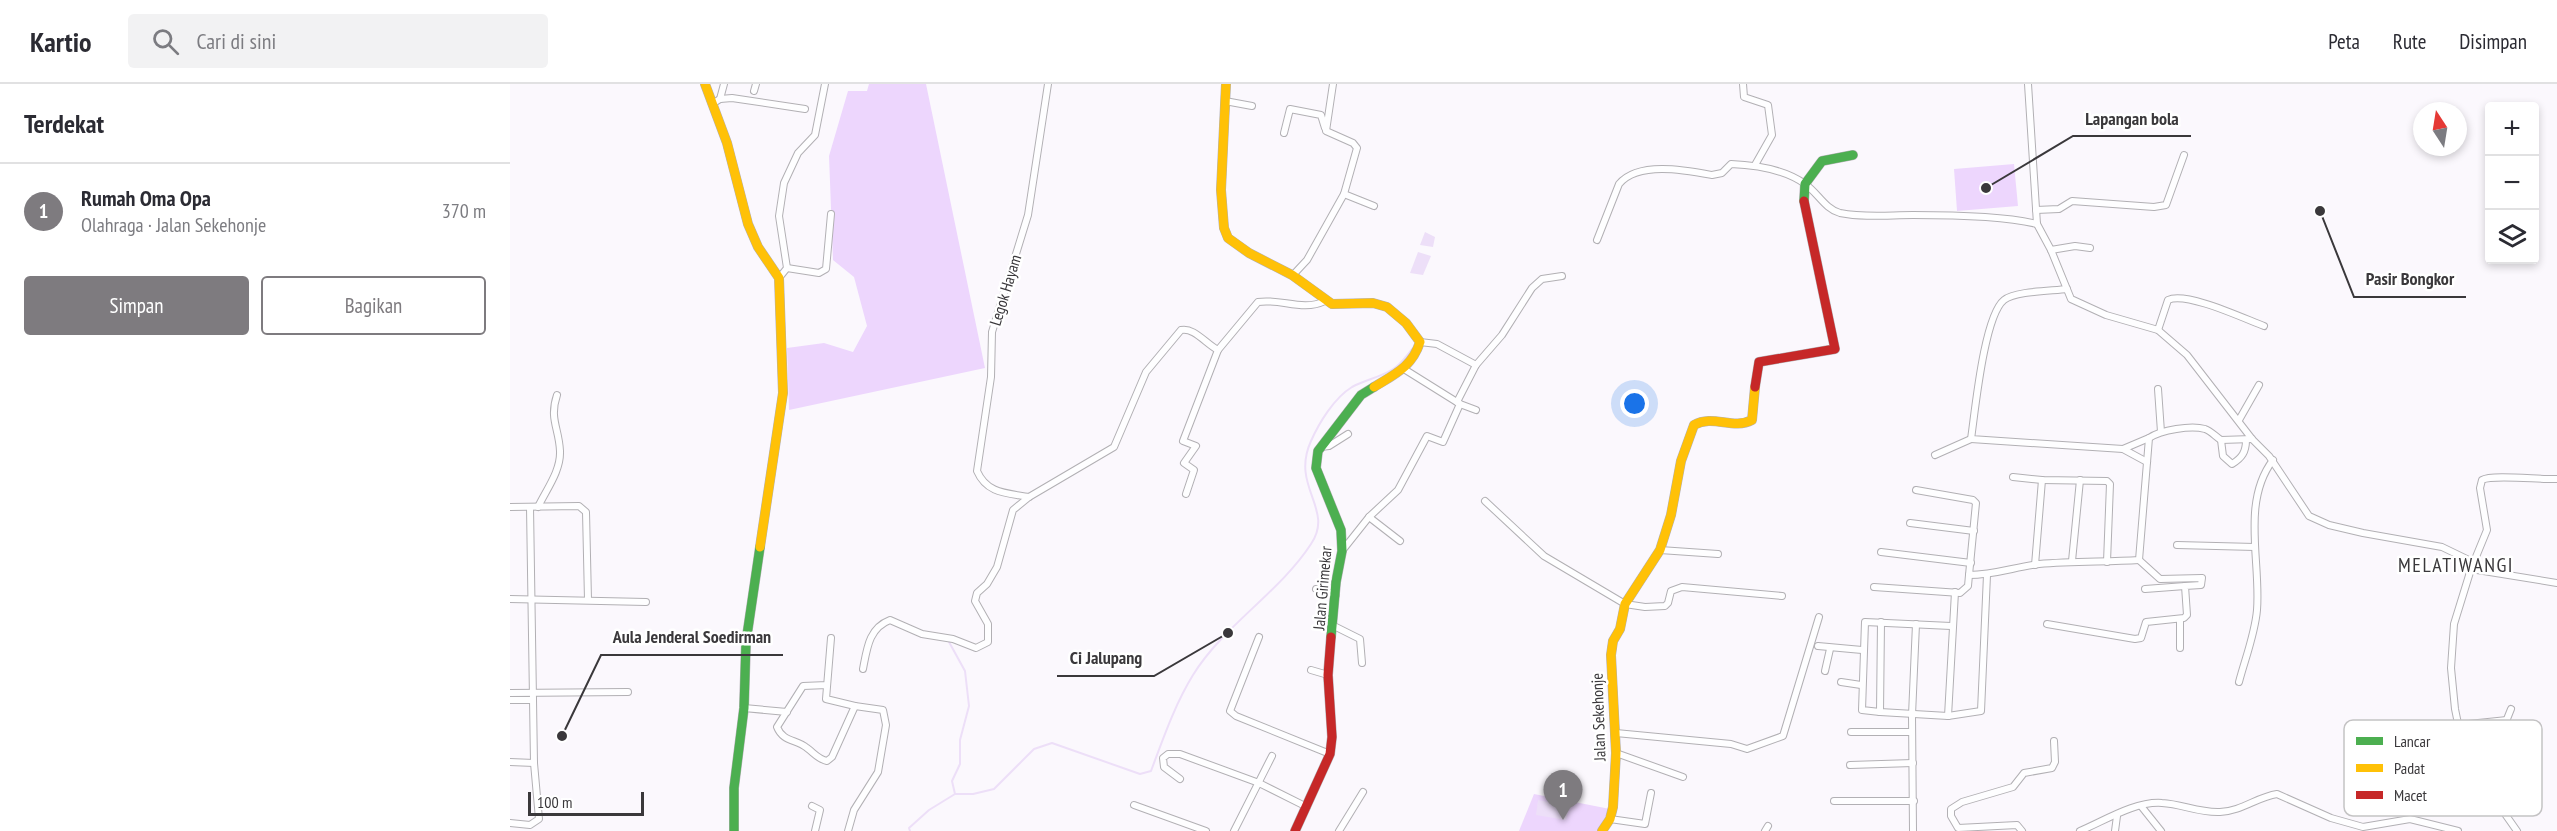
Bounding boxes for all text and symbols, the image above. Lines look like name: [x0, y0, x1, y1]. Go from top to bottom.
search box: [128, 14, 548, 68]
text: Kartio: [30, 23, 92, 60]
icon: search: [149, 25, 182, 58]
text: Cari di sini: [197, 27, 276, 55]
text: Peta: [2328, 28, 2360, 55]
text: Rute: [2393, 28, 2426, 55]
text: Disimpan: [2459, 28, 2527, 55]
callout: Lapangan bola: [2073, 100, 2191, 136]
north arrow: [2413, 102, 2467, 156]
map controls: [2485, 102, 2539, 264]
button: +: [2485, 102, 2539, 156]
text: Terdekat: [24, 107, 104, 140]
text: Lapangan bola: [2085, 107, 2179, 130]
button: −: [2485, 156, 2539, 210]
text: Rumah Oma Opa: [81, 184, 211, 212]
text: 1: [39, 198, 48, 224]
text: 370 m: [442, 198, 486, 224]
button: layers: [2485, 210, 2539, 264]
text: Olahraga · Jalan Sekehonje: [81, 212, 266, 238]
street label: Legok Hayam: [985, 252, 1025, 328]
callout: Pasir Bongkor: [2354, 261, 2466, 297]
text: Pasir Bongkor: [2366, 267, 2455, 290]
button: Simpan: [24, 276, 249, 335]
button: Bagikan: [261, 276, 486, 335]
your location: [1620, 389, 1649, 418]
street label: Jalan Girimekar: [1308, 545, 1336, 632]
district label: MELATIWANGI: [2398, 552, 2514, 578]
callout: Aula Jenderal Soedirman: [601, 619, 783, 655]
text: Aula Jenderal Soedirman: [612, 625, 771, 648]
callout: Ci Jalupang: [1057, 640, 1154, 676]
text: Ci Jalupang: [1070, 646, 1142, 669]
street label: Jalan Sekehonje: [1586, 673, 1610, 762]
legend: [2344, 720, 2542, 816]
text: Lancar: [2394, 731, 2431, 751]
text: Padat: [2394, 758, 2426, 778]
pin: 1: [1544, 770, 1582, 820]
text: Macet: [2394, 785, 2428, 805]
scale bar: [528, 789, 644, 816]
text: 100 m: [537, 792, 572, 812]

